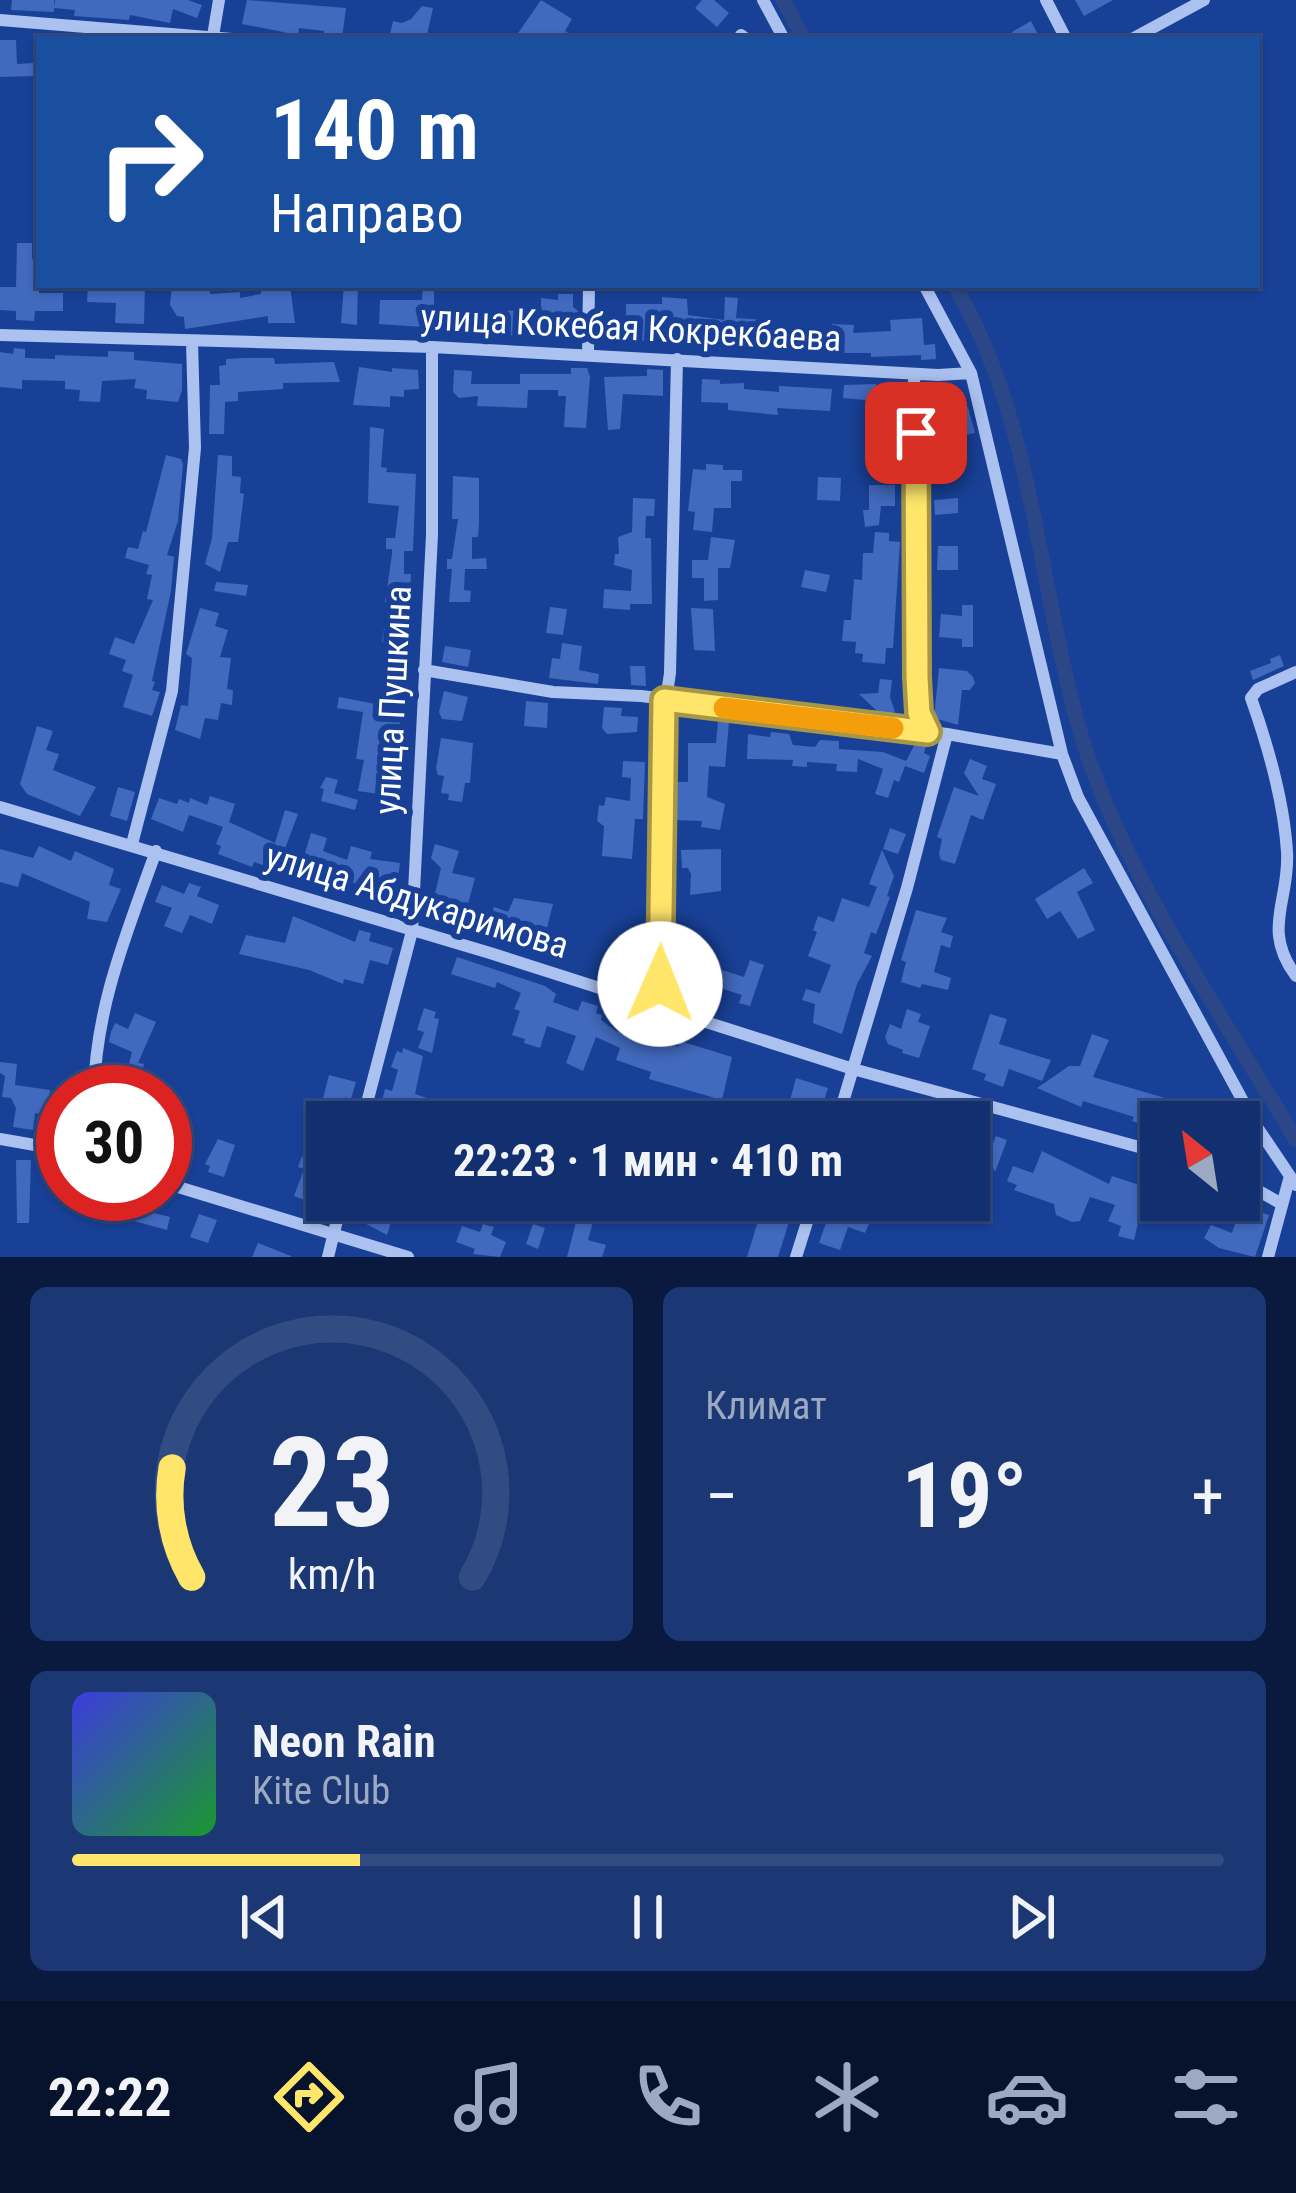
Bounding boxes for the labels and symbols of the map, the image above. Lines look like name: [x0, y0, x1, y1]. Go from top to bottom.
street label: улица Кокебая Кокрекбаева: [420, 296, 842, 360]
pin: [865, 382, 967, 484]
street label: улица Пушкина: [366, 584, 420, 816]
street label: улица Абдукаримова: [260, 835, 574, 967]
position arrow: [597, 921, 723, 1047]
speed limit sign: 30: [36, 1065, 192, 1221]
north arrow: [1140, 1101, 1260, 1221]

